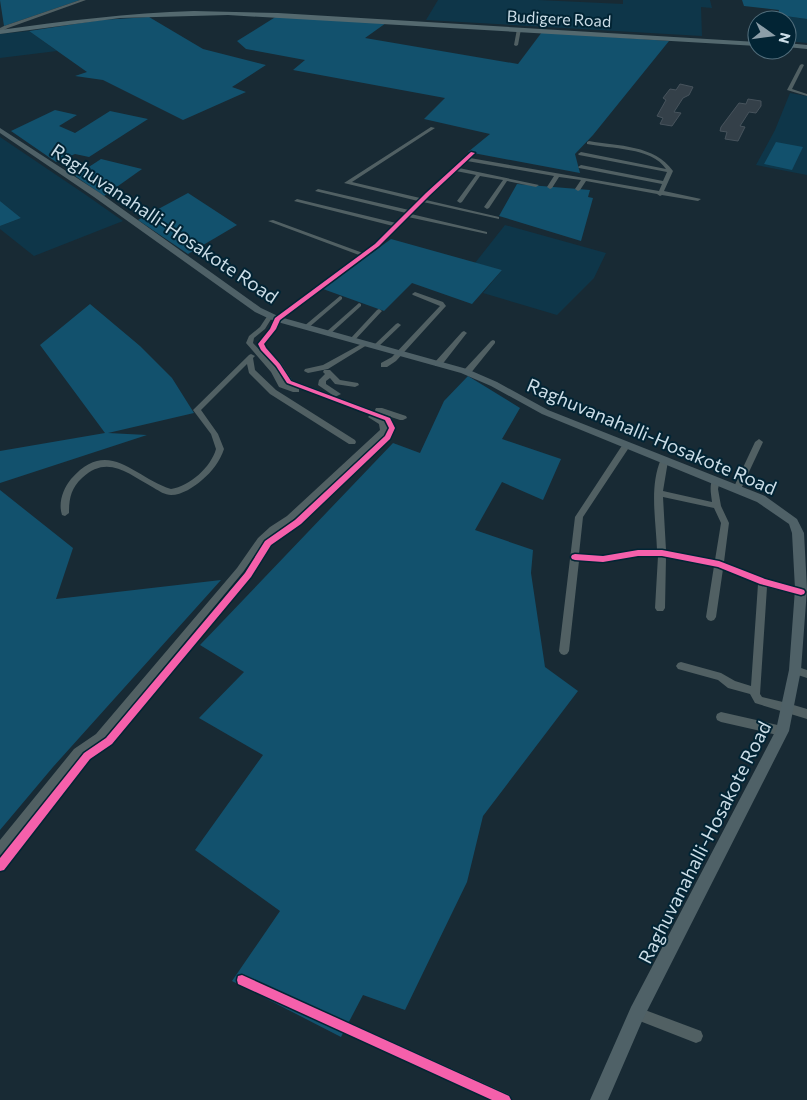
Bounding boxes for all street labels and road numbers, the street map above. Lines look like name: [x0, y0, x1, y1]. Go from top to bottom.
street label: Budigere Road: [506, 6, 612, 30]
street label: Raghuvanahalli-Hosakote Road: [47, 138, 283, 308]
street label: Raghuvanahalli-Hosakote Road: [524, 373, 780, 499]
street label: Raghuvanahalli-Hosakote Road: [633, 717, 775, 967]

